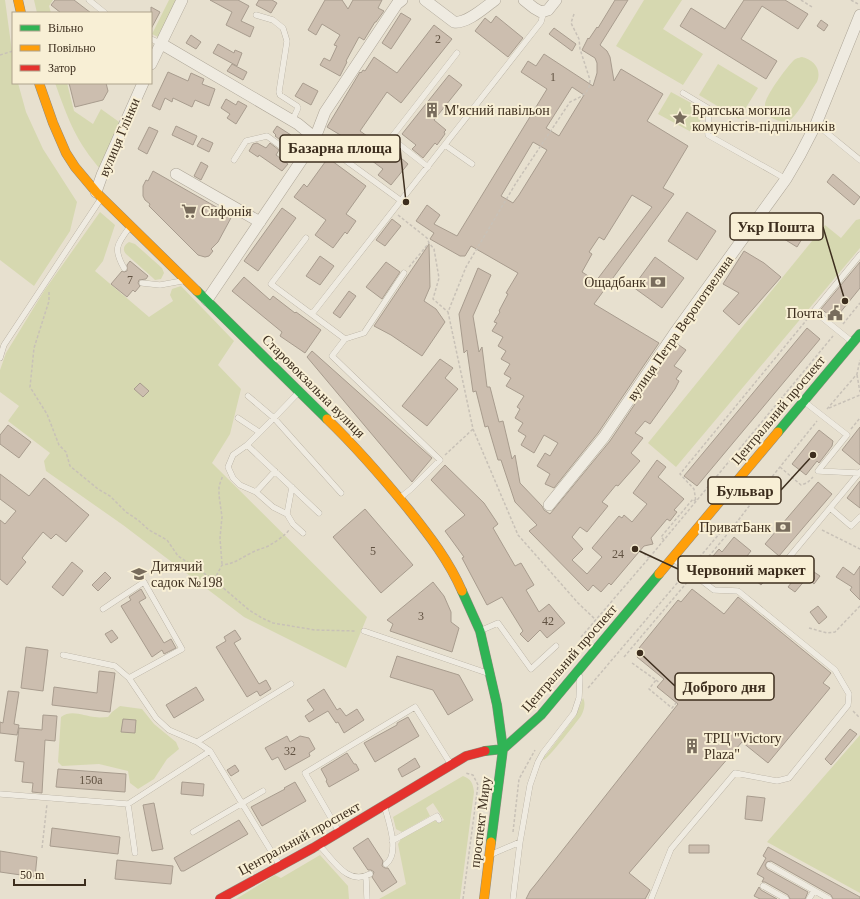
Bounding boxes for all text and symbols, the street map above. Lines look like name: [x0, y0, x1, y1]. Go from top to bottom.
legend: [12, 12, 152, 84]
text: Вільно: [48, 21, 83, 35]
house number: 2: [435, 32, 441, 46]
text: Повільно: [48, 41, 96, 55]
text: Затор: [48, 61, 76, 75]
house number: 1: [550, 70, 556, 84]
street label: вулиця Глінки: [96, 95, 143, 179]
building icon: М'ясний павільон: [423, 101, 441, 119]
place label: М'ясний павільон: [444, 103, 550, 118]
place label: Братська могила комуністів-підпільників: [692, 103, 835, 134]
place icon: Братська могила комуністів-підпільників: [671, 109, 689, 127]
callout: Базарна площа: [280, 135, 400, 162]
text: Базарна площа: [288, 140, 392, 156]
supermarket icon: Сифонія: [180, 202, 198, 220]
place label: Сифонія: [201, 204, 252, 219]
callout: Укр Пошта: [730, 213, 823, 240]
text: Укр Пошта: [737, 219, 815, 235]
street label: вулиця Петра Веропотвеляна: [624, 252, 737, 404]
house number: 7: [127, 273, 133, 287]
bank icon: Ощадбанк: [649, 273, 667, 291]
place label: Ощадбанк: [584, 275, 646, 290]
public building icon: Почта: [826, 304, 844, 322]
place label: Почта: [787, 306, 824, 321]
street label: Старовокзальна вулиця: [259, 332, 369, 441]
street label: Центральний проспект: [729, 353, 828, 468]
callout: Бульвар: [708, 477, 781, 504]
text: Бульвар: [717, 483, 773, 499]
bank icon: ПриватБанк: [774, 518, 792, 536]
place label: ПриватБанк: [699, 520, 771, 535]
house number: 5: [370, 544, 376, 558]
house number: 24: [612, 547, 624, 561]
callout: Червоний маркет: [678, 556, 814, 583]
place label: Дитячий садок №198: [151, 559, 222, 590]
text: Червоний маркет: [686, 562, 806, 578]
school or university icon: Дитячий садок №198: [130, 565, 148, 583]
street label: Центральний проспект: [519, 602, 620, 715]
house number: 3: [418, 609, 424, 623]
house number: 42: [542, 614, 554, 628]
callout: Доброго дня: [675, 673, 774, 700]
text: Доброго дня: [682, 679, 766, 695]
place label: ТРЦ "Victory Plaza": [704, 731, 782, 762]
building icon: ТРЦ "Victory Plaza": [683, 737, 701, 755]
house number: 32: [284, 744, 296, 758]
house number: 150а: [79, 773, 103, 787]
street label: проспект Миру: [467, 776, 494, 869]
street label: Центральний проспект: [236, 799, 363, 878]
scale bar: [14, 861, 85, 887]
text: 50 m: [20, 868, 45, 882]

